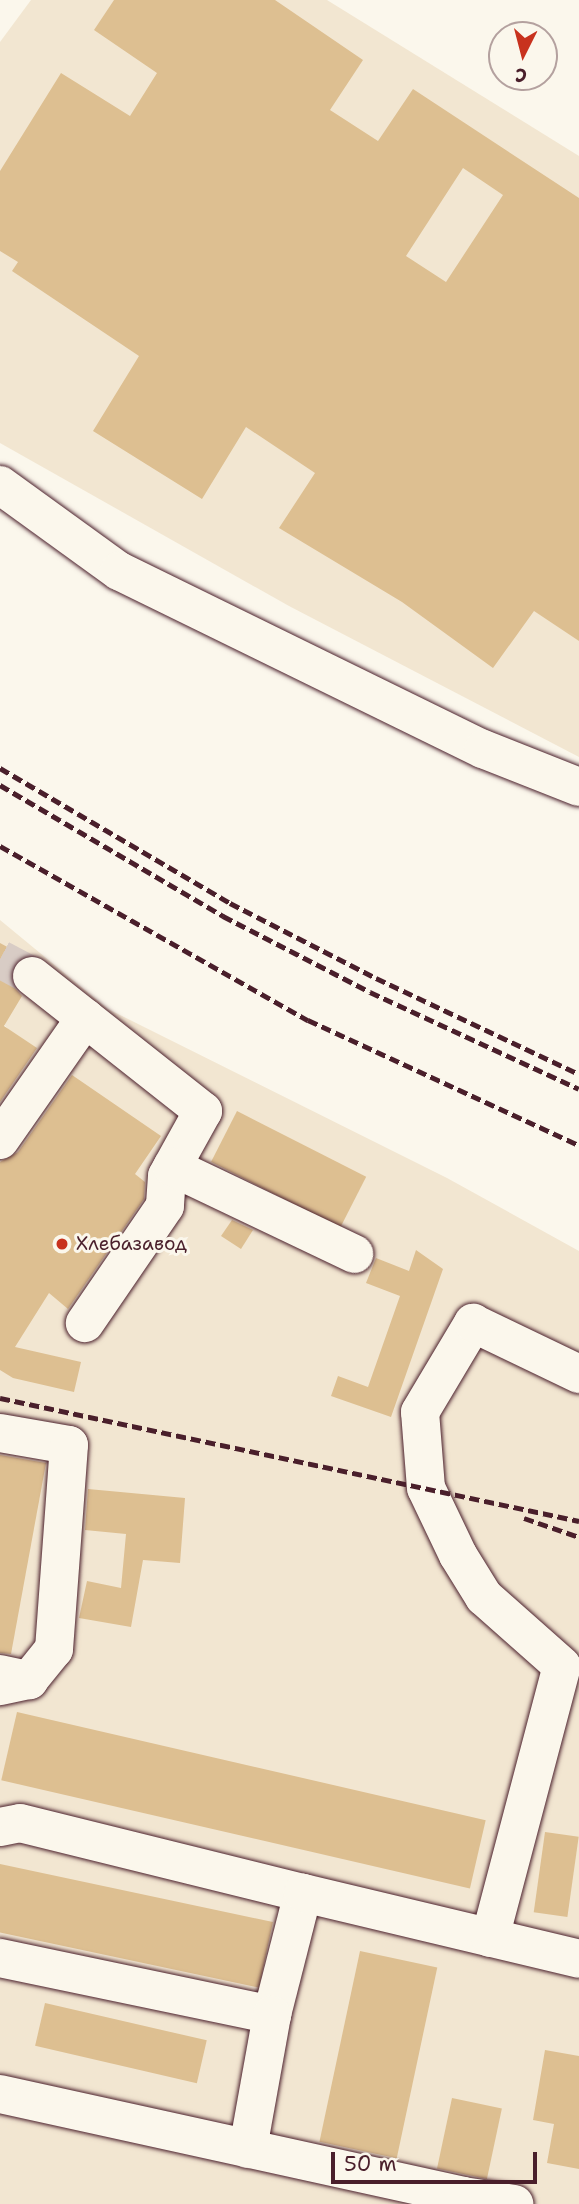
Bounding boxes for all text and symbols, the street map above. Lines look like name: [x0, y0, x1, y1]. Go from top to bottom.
north arrow: [488, 21, 558, 91]
text: С: [514, 62, 528, 88]
place label: Хлебазавод: [76, 1233, 187, 1255]
marker: Хлебазавод: [54, 1236, 70, 1252]
scale bar: [334, 2138, 540, 2182]
text: 50 m: [344, 2150, 397, 2178]

